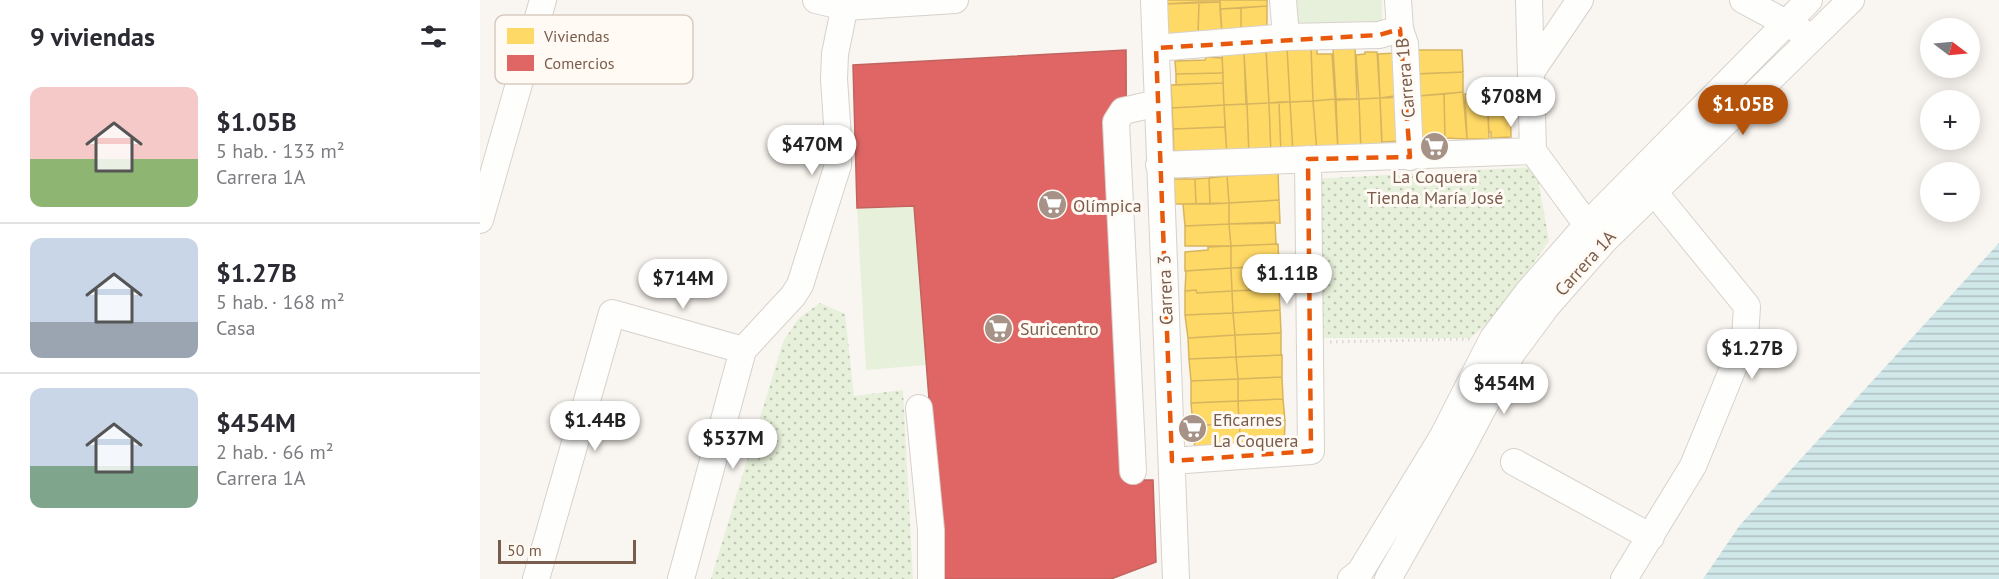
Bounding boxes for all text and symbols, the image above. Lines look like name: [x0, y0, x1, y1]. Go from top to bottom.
legend: [495, 15, 693, 84]
north arrow: [1920, 18, 1980, 78]
map controls: [1920, 18, 1980, 222]
text: 9 viviendas: [30, 20, 155, 53]
icon: filters: [417, 20, 450, 53]
text: Viviendas: [543, 26, 610, 46]
street label: Carrera 1B: [1390, 37, 1420, 119]
text: Comercios: [544, 53, 615, 73]
pin: $708M: [1469, 77, 1553, 128]
text: $708M: [1480, 83, 1542, 109]
pin: $1.05B: [1694, 85, 1792, 136]
button: +: [1920, 90, 1980, 150]
text: $1.05B: [1712, 91, 1774, 117]
text: $1.05B: [216, 105, 297, 138]
icon: home: [78, 111, 150, 183]
pin: $470M: [770, 125, 854, 176]
text: $470M: [781, 131, 843, 157]
supermarket icon: La Coquera Tienda María José: [1419, 131, 1451, 163]
text: 5 hab. · 133 m²: [216, 138, 345, 164]
button: −: [1920, 162, 1980, 222]
text: Carrera 1A: [216, 164, 305, 190]
place label: La Coquera Tienda María José: [1367, 165, 1503, 209]
supermarket icon: Olímpica: [1036, 189, 1068, 221]
place label: Olímpica: [1073, 194, 1142, 217]
street label: Carrera 1A: [1550, 225, 1621, 301]
pin: $1.11B: [1238, 254, 1336, 305]
street label: Carrera 3: [1152, 255, 1178, 325]
text: $1.27B: [216, 256, 297, 289]
pin: $714M: [641, 259, 725, 310]
text: $1.11B: [1256, 260, 1318, 286]
icon: home: [78, 262, 150, 334]
text: $714M: [652, 265, 714, 291]
text: 5 hab. · 168 m²: [216, 289, 345, 315]
supermarket icon: Suricentro: [983, 312, 1015, 344]
text: Casa: [216, 315, 255, 341]
place label: Suricentro: [1020, 317, 1099, 340]
pin: $1.27B: [1703, 329, 1801, 380]
text: $1.27B: [1721, 335, 1783, 361]
pin: $454M: [1462, 364, 1546, 415]
text: $454M: [1473, 370, 1535, 396]
pin: $1.44B: [546, 401, 644, 452]
text: $454M: [216, 406, 296, 439]
text: $1.44B: [564, 407, 626, 433]
place label: Eficarnes La Coquera: [1213, 408, 1299, 452]
icon: home: [78, 412, 150, 484]
supermarket icon: Eficarnes La Coquera: [1176, 413, 1208, 445]
pin: $537M: [691, 419, 775, 470]
text: $537M: [702, 425, 764, 451]
text: 2 hab. · 66 m²: [216, 439, 334, 465]
text: Carrera 1A: [216, 465, 305, 491]
scale bar: [498, 537, 636, 564]
text: 50 m: [507, 540, 542, 560]

